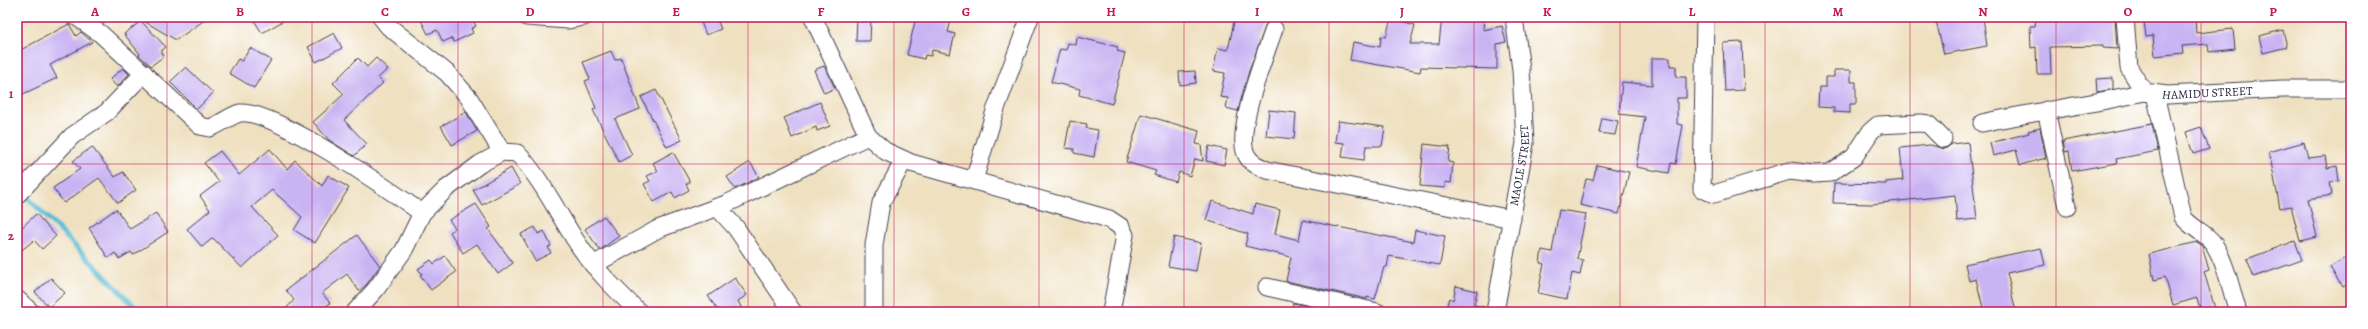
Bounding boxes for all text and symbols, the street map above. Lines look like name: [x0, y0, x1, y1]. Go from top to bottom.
text: A: [90, 3, 100, 20]
text: B: [236, 3, 244, 20]
text: C: [381, 3, 389, 20]
text: D: [525, 3, 535, 20]
text: E: [672, 3, 680, 20]
text: F: [818, 3, 825, 20]
text: G: [962, 3, 970, 20]
text: H: [1106, 3, 1116, 20]
text: I: [1255, 3, 1260, 20]
text: J: [1400, 3, 1404, 20]
text: K: [1543, 3, 1552, 20]
text: L: [1689, 3, 1696, 20]
text: M: [1833, 3, 1844, 20]
text: N: [1978, 3, 1988, 20]
text: O: [2124, 3, 2133, 20]
text: P: [2269, 3, 2277, 20]
street label: HAMIDU STREET: [2161, 83, 2253, 103]
text: 1: [9, 85, 14, 102]
street label: MAOLE STREET: [1506, 124, 1533, 207]
text: 2: [8, 227, 15, 244]

